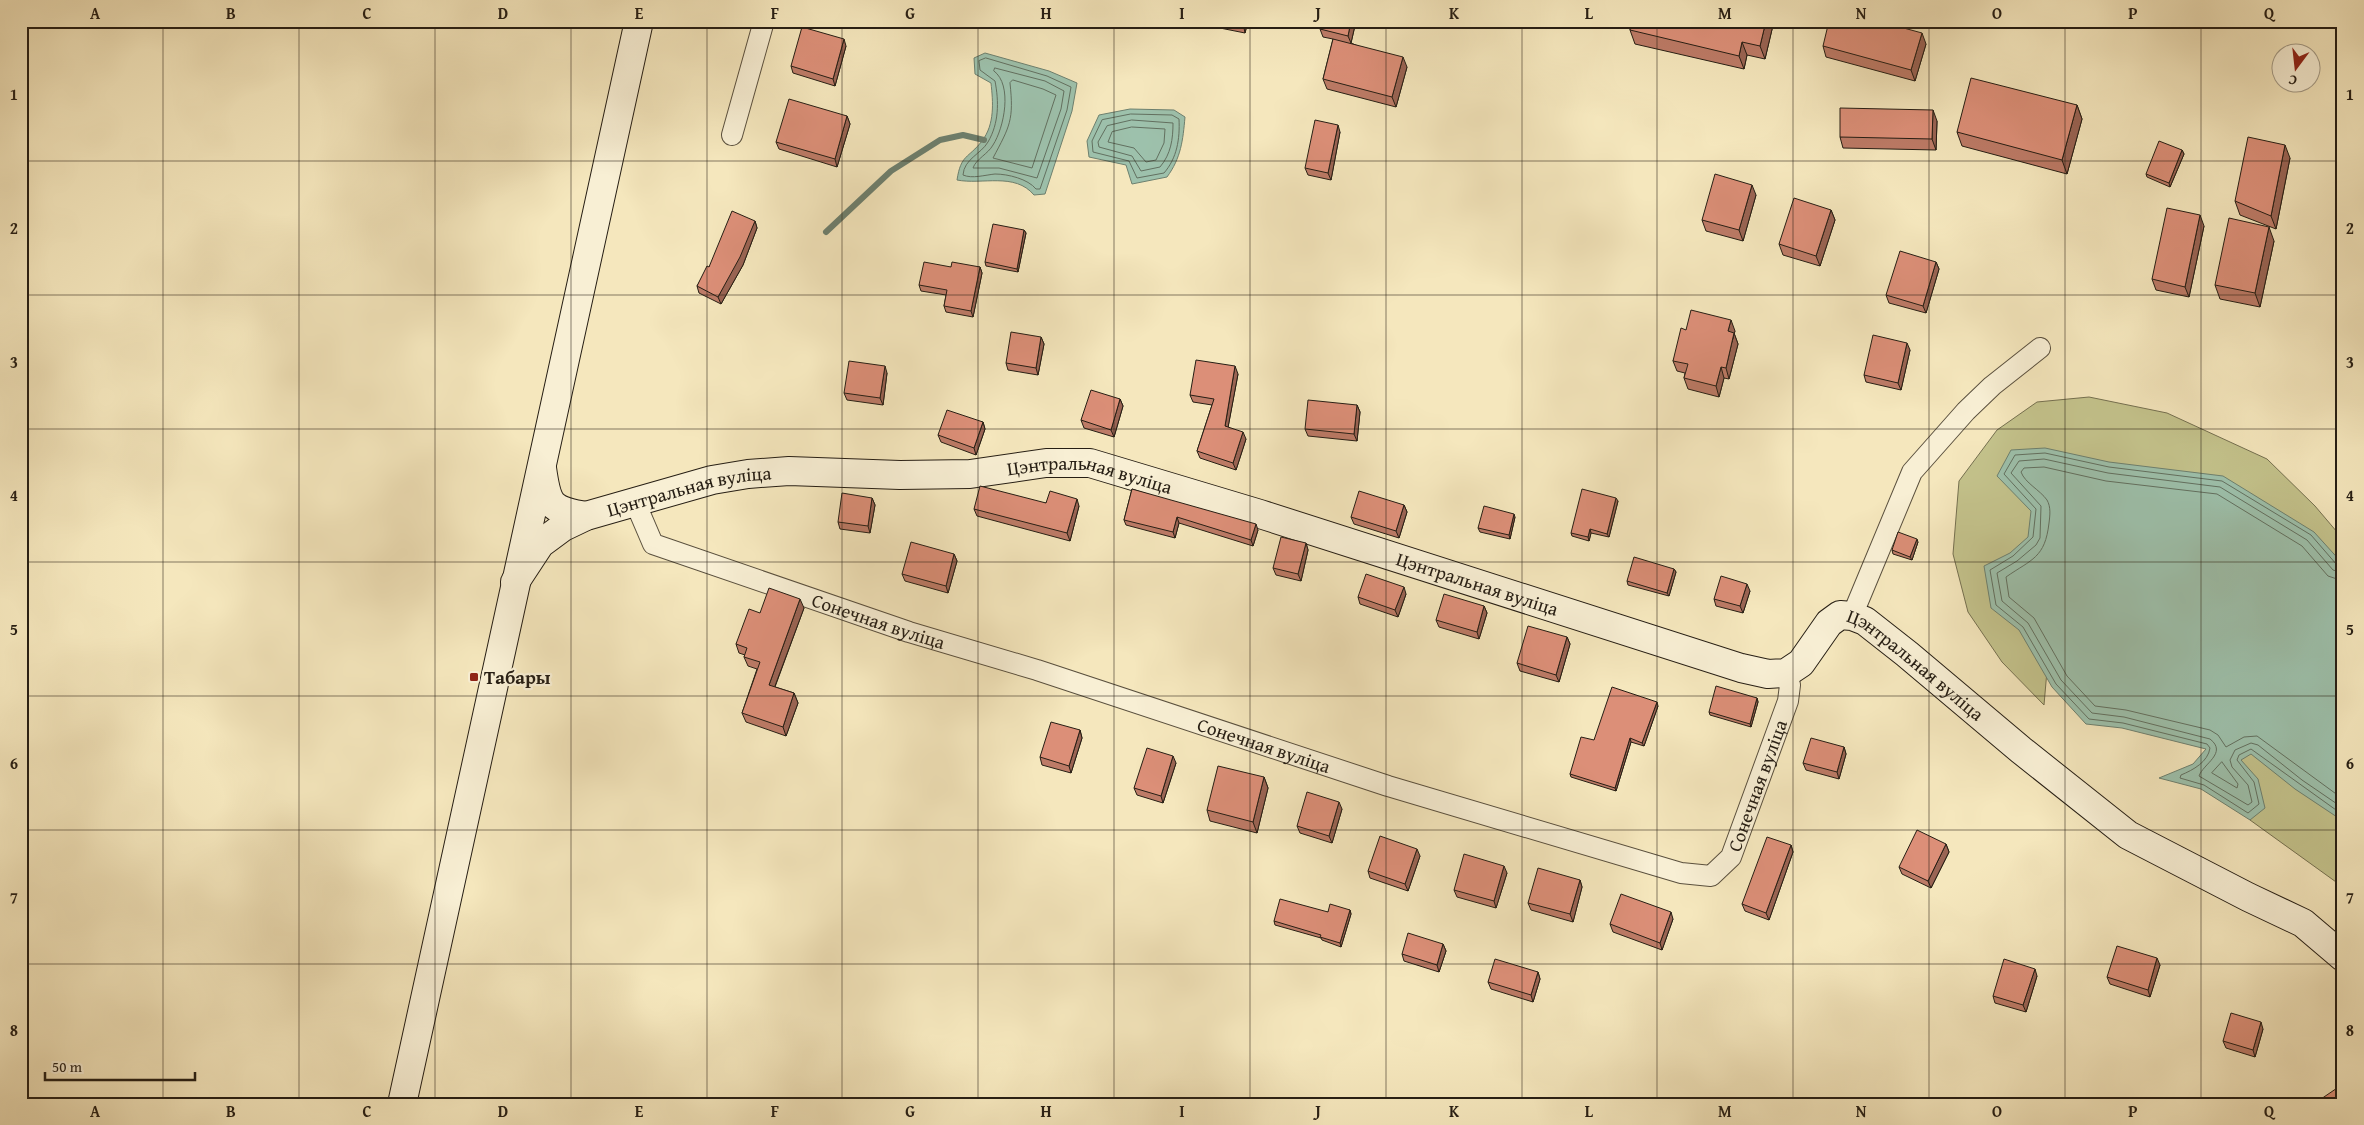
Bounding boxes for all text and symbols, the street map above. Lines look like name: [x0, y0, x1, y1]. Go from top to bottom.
text: A: [90, 1, 101, 25]
text: B: [226, 1, 236, 25]
text: C: [362, 1, 372, 25]
text: D: [498, 1, 508, 25]
text: E: [635, 1, 644, 25]
text: F: [771, 1, 779, 25]
text: G: [905, 1, 915, 25]
text: H: [1040, 1, 1052, 25]
text: I: [1179, 1, 1185, 25]
text: J: [1312, 1, 1321, 25]
text: K: [1449, 1, 1460, 25]
text: L: [1585, 1, 1594, 25]
text: M: [1718, 1, 1732, 25]
text: N: [1856, 1, 1867, 25]
text: O: [1992, 1, 2002, 25]
text: P: [2128, 1, 2138, 25]
text: Q: [2264, 1, 2276, 25]
north arrow: [2272, 42, 2322, 92]
text: С: [2286, 70, 2299, 91]
text: 1: [10, 82, 18, 106]
text: 1: [2346, 82, 2354, 106]
text: 2: [10, 216, 18, 240]
text: 2: [2346, 216, 2354, 240]
text: 3: [10, 350, 18, 374]
text: 3: [2346, 350, 2354, 374]
street label: Цэнтральная вуліца: [1005, 449, 1176, 501]
street label: Цэнтральная вуліца: [603, 458, 772, 523]
text: 4: [10, 483, 18, 507]
text: 4: [2346, 483, 2354, 507]
street label: Цэнтральная вуліца: [1393, 545, 1562, 623]
street label: Сонечная вуліца: [808, 586, 948, 656]
street label: Цэнтральная вуліца: [1843, 601, 1990, 727]
text: 5: [10, 617, 18, 641]
text: 5: [2346, 617, 2354, 641]
place label: Табары: [484, 663, 551, 691]
marker: Табары: [468, 671, 480, 683]
street label: Сонечная вуліца: [1194, 710, 1334, 780]
street label: Сонечная вуліца: [1720, 716, 1794, 856]
text: 6: [10, 751, 18, 775]
text: 6: [2346, 751, 2354, 775]
text: 7: [10, 885, 18, 909]
text: 7: [2346, 885, 2354, 909]
text: 8: [10, 1018, 18, 1042]
text: 8: [2346, 1018, 2354, 1042]
scale bar: [45, 1050, 195, 1082]
text: 50 m: [52, 1056, 83, 1077]
text: A: [90, 1099, 101, 1123]
text: B: [226, 1099, 236, 1123]
text: C: [362, 1099, 372, 1123]
text: D: [498, 1099, 508, 1123]
text: E: [635, 1099, 644, 1123]
text: F: [771, 1099, 779, 1123]
text: G: [905, 1099, 915, 1123]
text: H: [1040, 1099, 1052, 1123]
text: I: [1179, 1099, 1185, 1123]
text: J: [1312, 1099, 1321, 1123]
text: K: [1449, 1099, 1460, 1123]
text: L: [1585, 1099, 1594, 1123]
text: M: [1718, 1099, 1732, 1123]
text: N: [1856, 1099, 1867, 1123]
text: O: [1992, 1099, 2002, 1123]
text: P: [2128, 1099, 2138, 1123]
text: Q: [2264, 1099, 2276, 1123]

